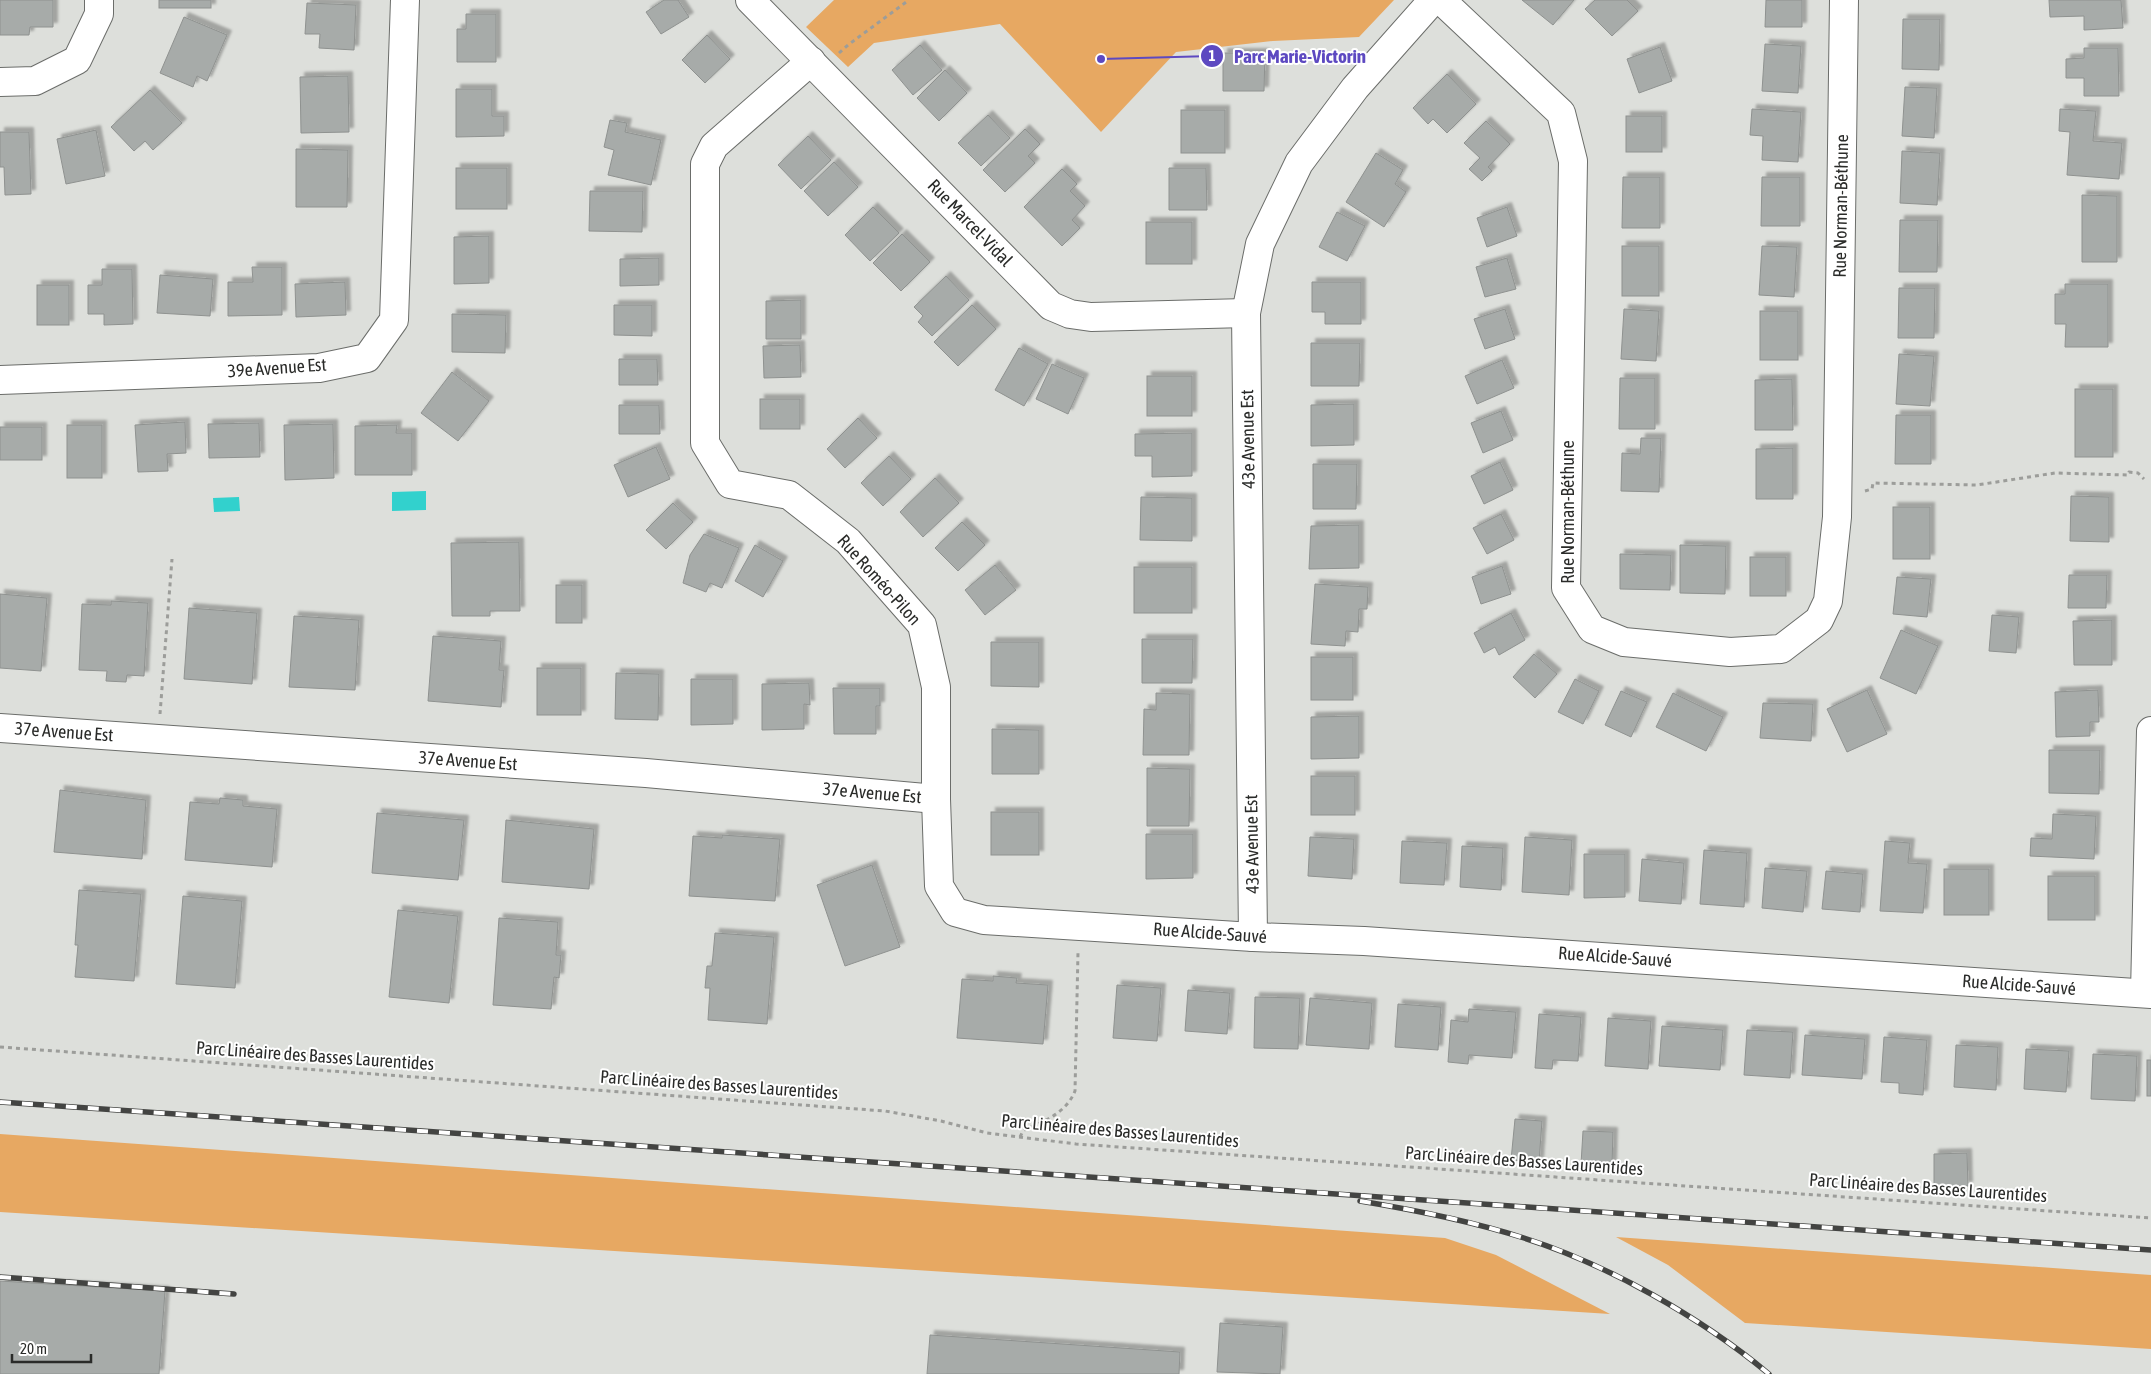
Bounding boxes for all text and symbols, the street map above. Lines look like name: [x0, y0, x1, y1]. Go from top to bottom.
callout: Parc Marie-Victorin: [1199, 39, 1376, 73]
text: Parc Marie-Victorin: [1234, 45, 1366, 67]
text: 1: [1208, 47, 1216, 64]
street label: Rue Norman-Béthune: [1829, 134, 1852, 278]
street label: Rue Marcel-Vidal: [924, 175, 1017, 271]
street label: 39e Avenue Est: [227, 354, 327, 381]
street label: 43e Avenue Est: [1236, 389, 1259, 489]
street label: Rue Norman-Béthune: [1557, 440, 1578, 584]
street label: Rue Roméo-Pilon: [833, 530, 925, 629]
street label: 37e Avenue Est: [14, 718, 114, 745]
street label: 37e Avenue Est: [418, 747, 518, 774]
street label: 37e Avenue Est: [822, 778, 922, 807]
street label: 43e Avenue Est: [1240, 794, 1263, 894]
street label: Rue Alcide-Sauvé: [1153, 918, 1268, 947]
street label: Rue Alcide-Sauvé: [1558, 942, 1673, 971]
street label: Rue Alcide-Sauvé: [1962, 970, 2077, 999]
street label: Parc Linéaire des Basses Laurentides: [195, 1037, 435, 1074]
street label: Parc Linéaire des Basses Laurentides: [599, 1066, 839, 1103]
street label: Parc Linéaire des Basses Laurentides: [1000, 1110, 1240, 1151]
street label: Parc Linéaire des Basses Laurentides: [1404, 1142, 1644, 1179]
street label: Parc Linéaire des Basses Laurentides: [1808, 1169, 2048, 1206]
scale bar: [12, 1332, 91, 1364]
text: 20 m: [20, 1340, 47, 1357]

